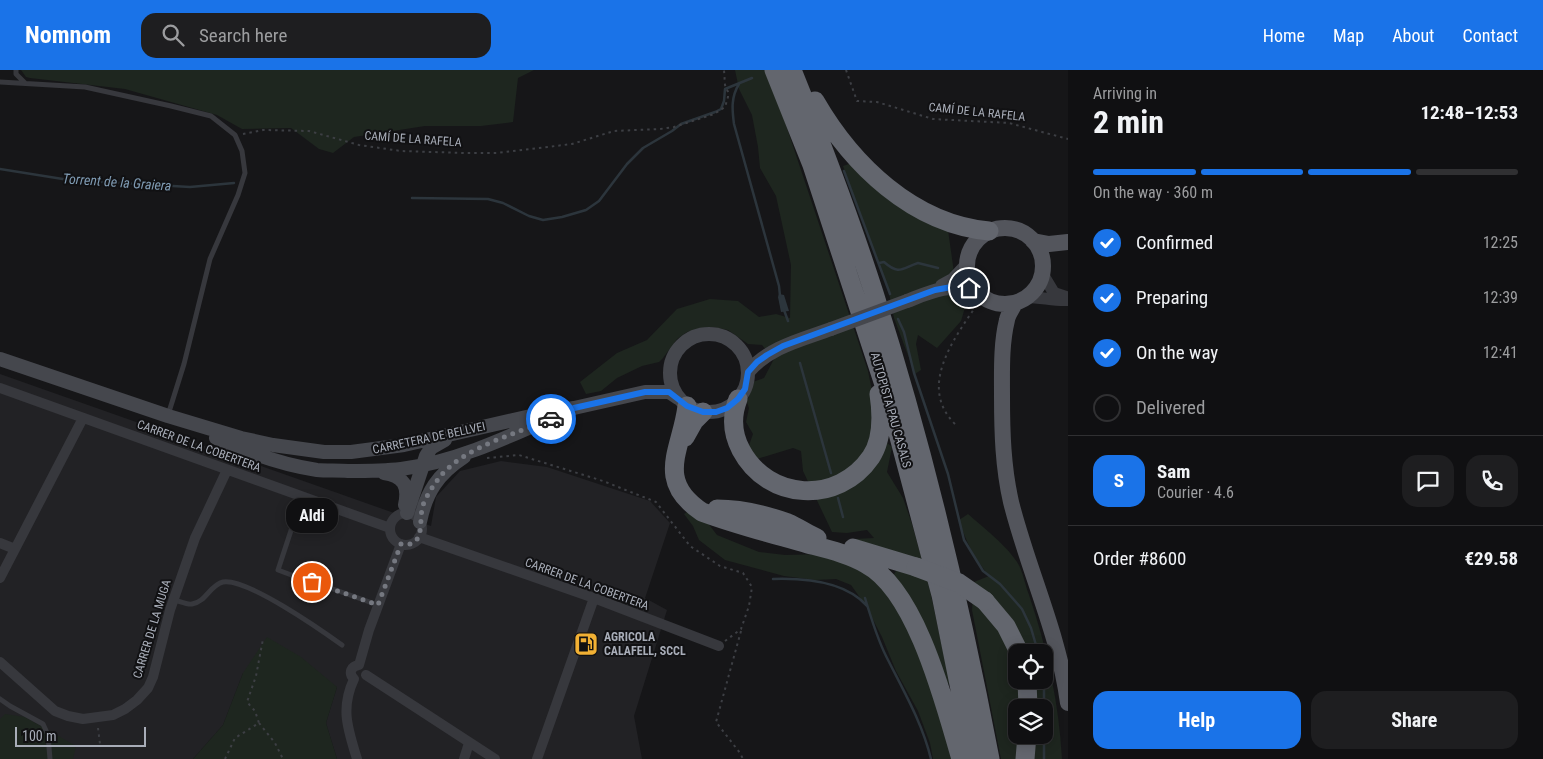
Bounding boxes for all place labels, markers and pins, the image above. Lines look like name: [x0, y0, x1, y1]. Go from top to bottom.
pin: [948, 267, 990, 309]
callout: Aldi: [286, 497, 338, 532]
pin: [291, 561, 333, 603]
place label: AGRICOLA CALAFELL, SCCL: [604, 630, 686, 658]
fuel station icon: AGRICOLA CALAFELL, SCCL: [573, 631, 599, 657]

